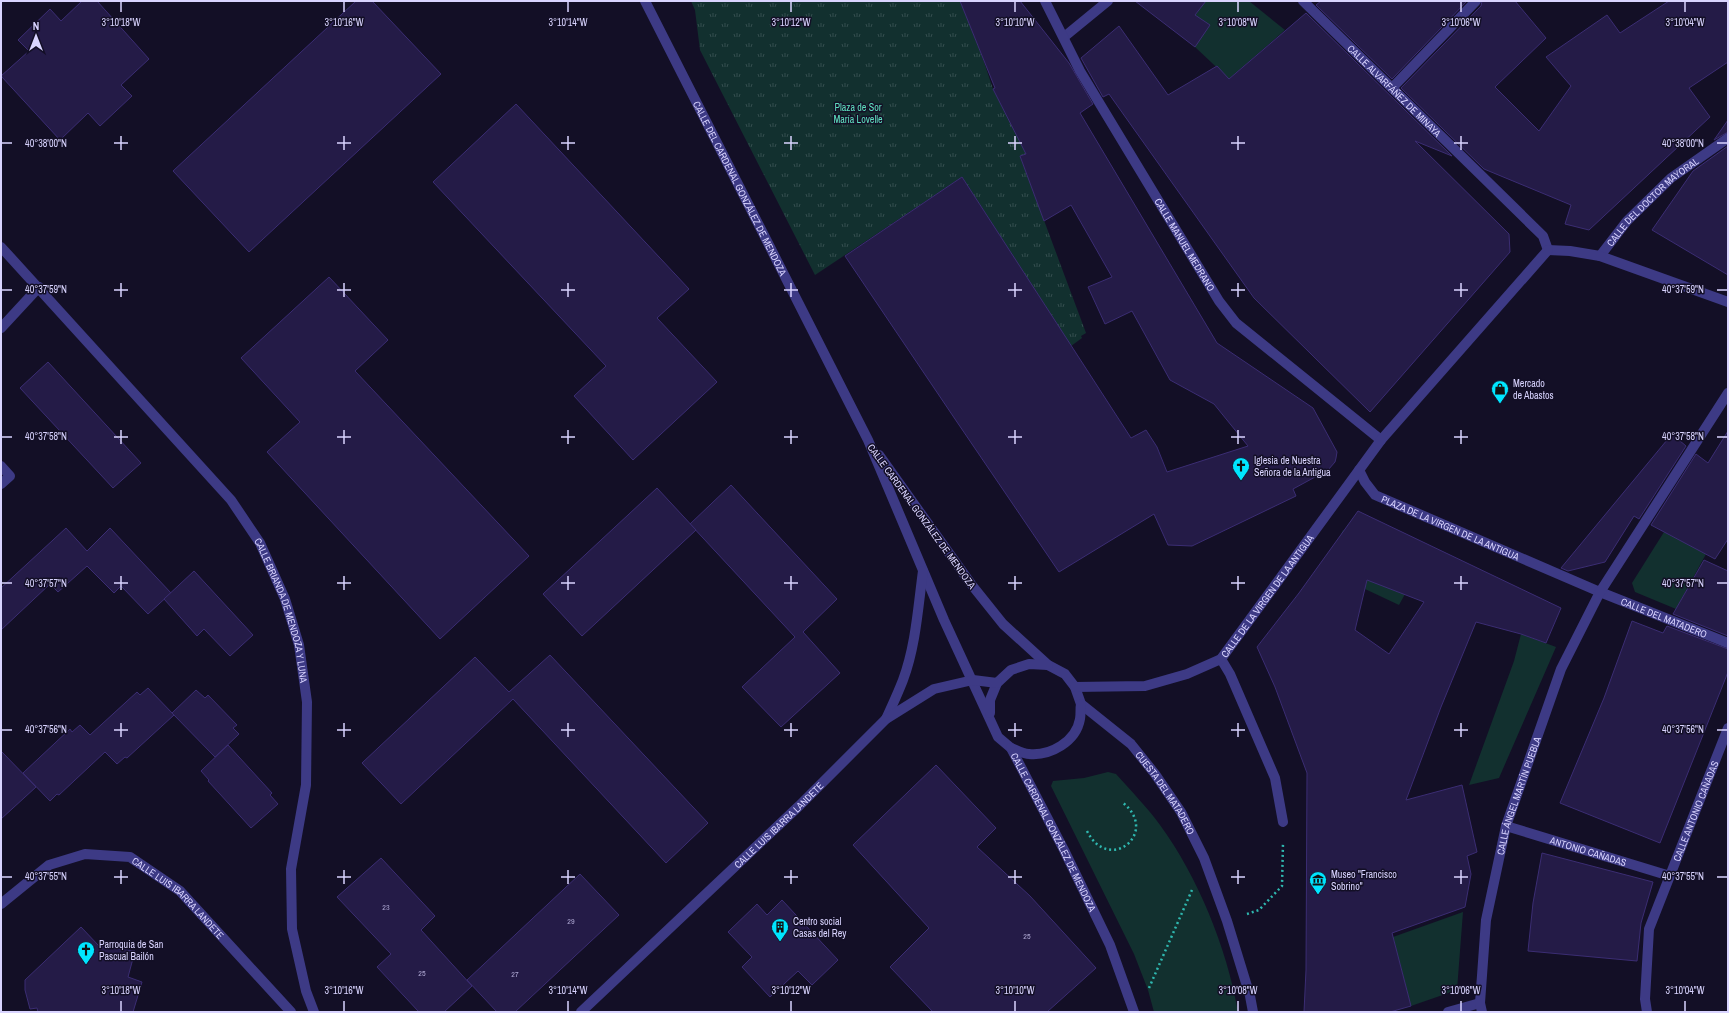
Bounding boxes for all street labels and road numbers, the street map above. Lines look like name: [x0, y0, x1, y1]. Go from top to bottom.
street label: CALLE ALVARFÁÑEZ DE MINAYA: [1344, 42, 1444, 140]
street label: CALLE DEL CARDENAL GONZÁLEZ DE MENDOZA: [690, 99, 790, 278]
street label: CALLE DEL DOCTOR MAYORAL: [1604, 154, 1702, 249]
street label: CALLE MANUEL MEDRANO: [1151, 196, 1218, 294]
street label: CALLE CARDENAL GONZÁLEZ DE MENDOZA: [865, 441, 979, 592]
street label: PLAZA DE LA VIRGEN DE LA ANTIGUA: [1379, 493, 1522, 564]
street label: CALLE DE LA VIRGEN DE LA ANTIGUA: [1218, 532, 1317, 660]
street label: CALLE BRIANDA DE MENDOZA Y LUNA: [251, 535, 310, 684]
street label: CALLE DEL MATADERO: [1619, 595, 1709, 641]
street label: CALLE ÁNGEL MARTÍN PUEBLA: [1494, 735, 1544, 856]
street label: CUESTA DEL MATADERO: [1132, 749, 1197, 837]
street label: CALLE CARDENAL GONZÁLEZ DE MENDOZA: [1008, 751, 1099, 914]
street label: CALLE ANTONIO CAÑADAS: [1670, 759, 1722, 863]
street label: CALLE LUIS IBARRA LANDETE: [731, 779, 826, 871]
street label: ANTONIO CAÑADAS: [1547, 833, 1628, 869]
street label: CALLE LUIS IBARRA LANDETE: [129, 854, 227, 942]

